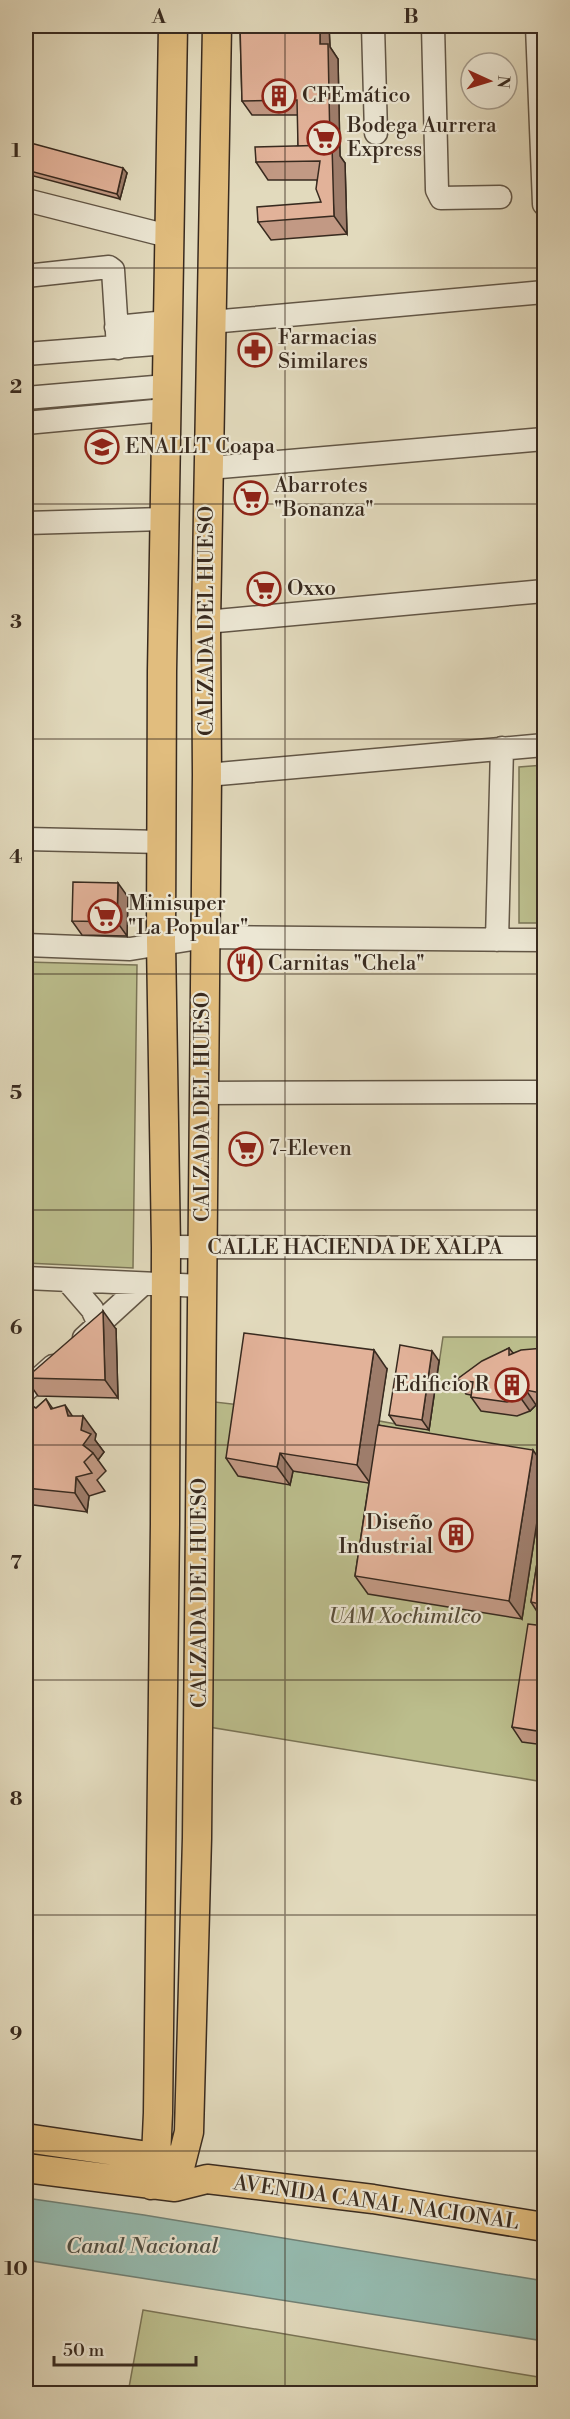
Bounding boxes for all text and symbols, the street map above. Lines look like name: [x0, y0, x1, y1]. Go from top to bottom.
text: A: [151, 5, 167, 30]
text: B: [403, 5, 419, 30]
north arrow: [459, 51, 519, 111]
text: N: [493, 75, 513, 89]
building icon: CFEmático: [261, 78, 297, 114]
place label: CFEmático: [302, 83, 411, 109]
place label: Bodega Aurrera Express: [346, 113, 497, 163]
supermarket icon: Bodega Aurrera Express: [306, 120, 342, 156]
text: 1: [11, 139, 21, 164]
place label: Farmacias Similares: [278, 325, 377, 375]
pharmacy icon: Farmacias Similares: [237, 332, 273, 368]
text: 2: [10, 375, 22, 400]
school or university icon: ENALLT Coapa: [84, 429, 120, 465]
place label: ENALLT Coapa: [125, 434, 275, 460]
place label: Abarrotes "Bonanza": [273, 473, 374, 523]
supermarket icon: Abarrotes "Bonanza": [233, 480, 269, 516]
street label: CALZADA DEL HUESO: [194, 506, 220, 736]
supermarket icon: Oxxo: [246, 571, 282, 607]
place label: Oxxo: [287, 576, 336, 602]
text: 3: [10, 610, 22, 635]
text: 4: [9, 845, 23, 870]
place label: Minisuper "La Popular": [128, 891, 248, 941]
supermarket icon: Minisuper "La Popular": [87, 898, 123, 934]
restaurant icon: Carnitas "Chela": [227, 946, 263, 982]
place label: Carnitas "Chela": [268, 951, 425, 977]
street label: CALZADA DEL HUESO: [190, 992, 216, 1222]
text: 5: [10, 1081, 22, 1106]
supermarket icon: 7-Eleven: [228, 1131, 264, 1167]
place label: 7-Eleven: [269, 1136, 352, 1162]
street label: CALLE HACIENDA DE XALPA: [207, 1235, 503, 1261]
text: 6: [10, 1316, 23, 1341]
building icon: Edificio R: [494, 1367, 530, 1403]
place label: Edificio R: [395, 1372, 489, 1398]
street label: CALZADA DEL HUESO: [187, 1478, 213, 1708]
place label: Diseño Industrial: [339, 1510, 433, 1560]
building icon: Diseño Industrial: [438, 1517, 474, 1553]
text: 7: [10, 1551, 22, 1576]
park label: UAM Xochimilco: [329, 1604, 481, 1630]
text: 8: [10, 1787, 23, 1812]
text: 9: [10, 2022, 22, 2047]
street label: AVENIDA CANAL NACIONAL: [231, 2170, 520, 2236]
water label: Canal Nacional: [66, 2233, 218, 2260]
text: 10: [4, 2257, 28, 2282]
scale bar: [54, 2329, 196, 2367]
text: 50 m: [63, 2339, 105, 2362]

